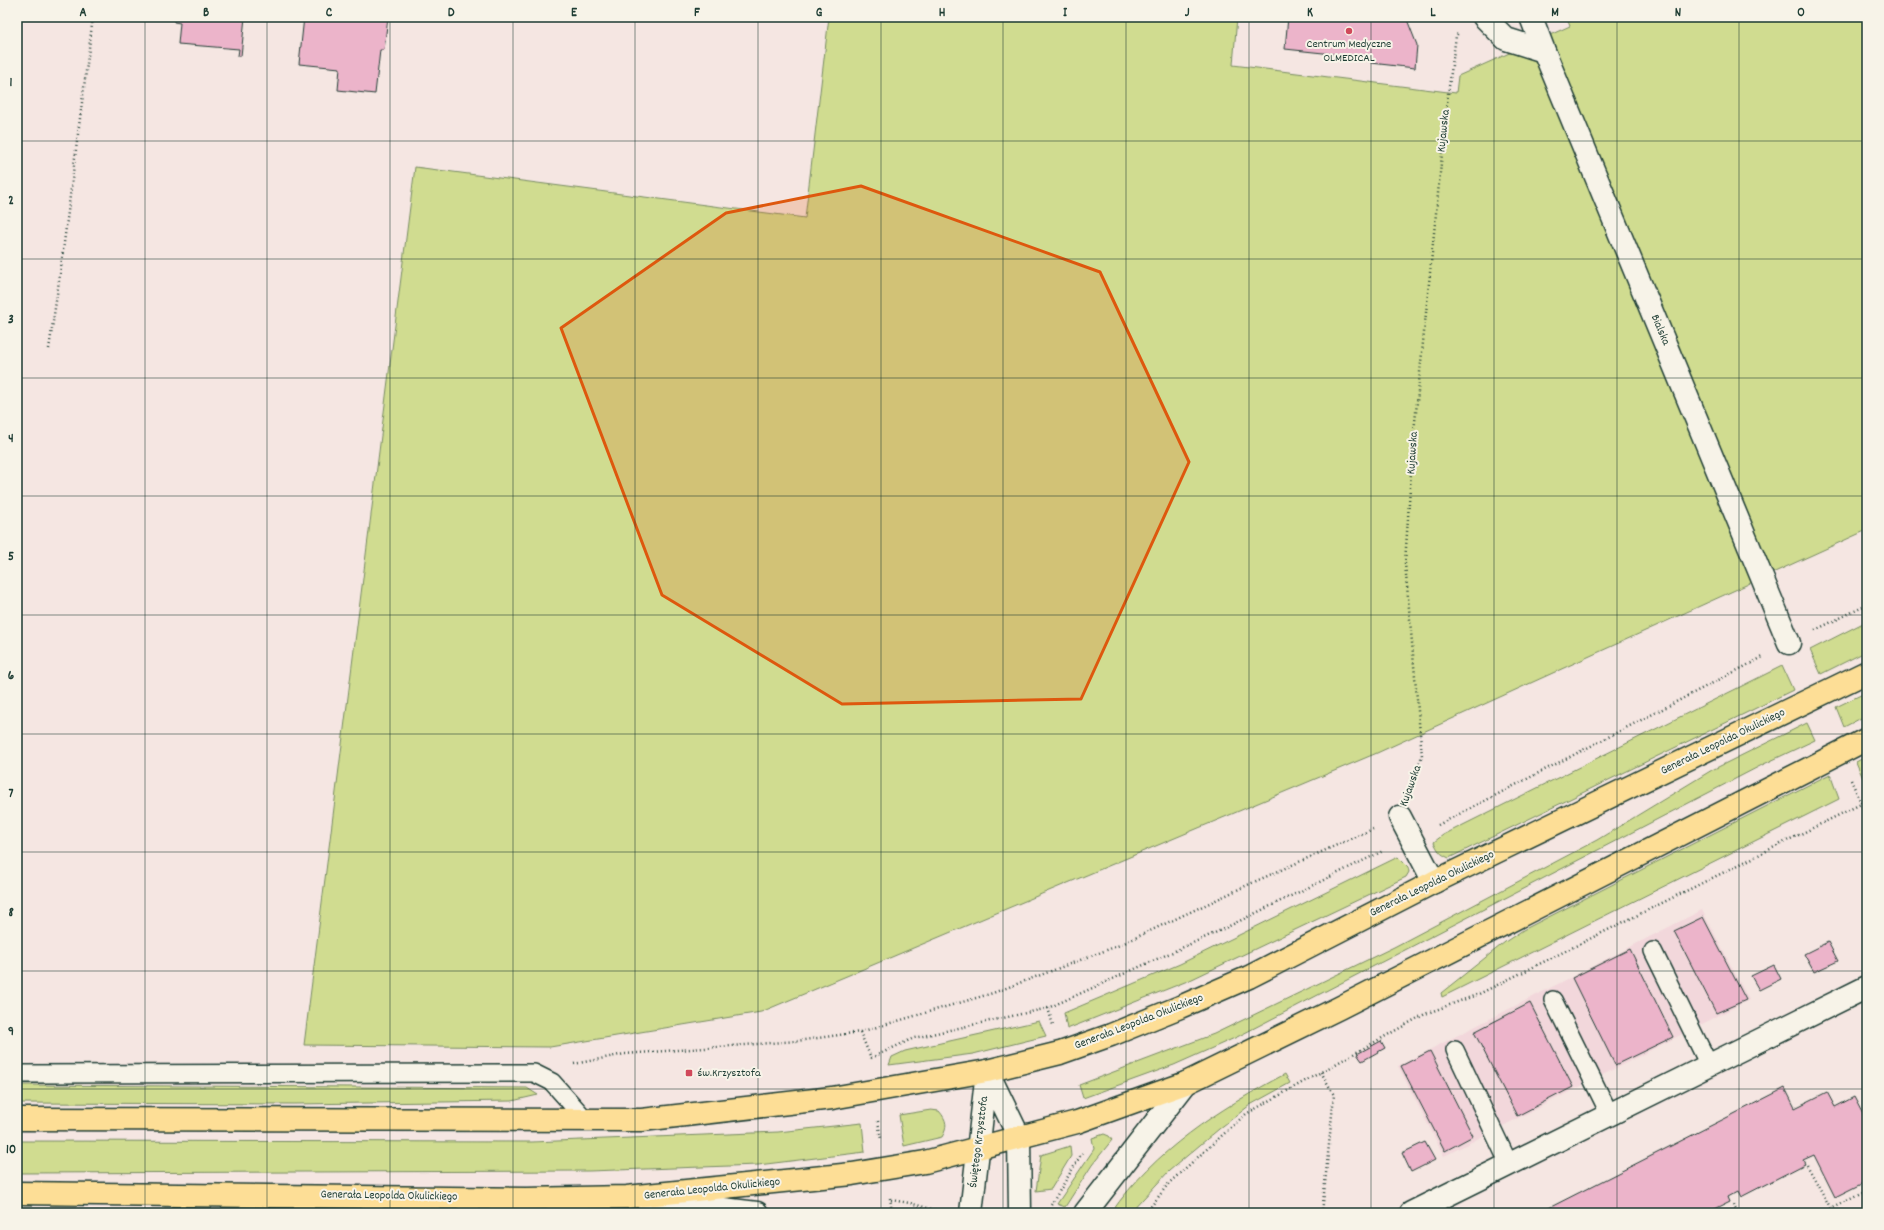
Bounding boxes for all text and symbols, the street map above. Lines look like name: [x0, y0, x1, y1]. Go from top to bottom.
text: A: [79, 4, 87, 23]
text: B: [203, 4, 209, 23]
text: C: [326, 4, 333, 23]
text: D: [448, 4, 455, 23]
text: E: [571, 4, 578, 23]
text: F: [694, 4, 700, 23]
text: G: [816, 4, 823, 23]
text: H: [939, 4, 946, 23]
text: I: [1063, 4, 1068, 23]
text: J: [1185, 4, 1190, 23]
text: K: [1307, 4, 1313, 23]
text: L: [1430, 4, 1436, 23]
text: M: [1551, 4, 1559, 23]
text: N: [1675, 4, 1681, 23]
text: O: [1797, 4, 1805, 23]
marker: Centrum Medyczne OLMEDICAL: [1344, 26, 1354, 36]
place label: Centrum Medyczne OLMEDICAL: [1307, 36, 1391, 67]
text: 1: [10, 74, 13, 93]
street label: Kujawska: [1433, 108, 1455, 153]
text: 2: [8, 192, 14, 211]
text: 3: [8, 311, 14, 330]
street label: Bialska: [1646, 312, 1674, 348]
text: 4: [8, 430, 14, 449]
street label: Kujawska: [1403, 431, 1423, 475]
text: 5: [8, 548, 14, 567]
text: 6: [8, 667, 15, 686]
street label: Generała Leopolda Okulickiego: [1658, 704, 1788, 780]
street label: Kujawska: [1396, 763, 1426, 809]
text: 7: [9, 785, 14, 804]
street label: Generała Leopolda Okulickiego: [1367, 846, 1497, 922]
text: 8: [8, 904, 14, 923]
street label: Generała Leopolda Okulickiego: [1072, 990, 1206, 1054]
text: 9: [8, 1023, 14, 1042]
place label: św.Krzysztofa: [697, 1065, 761, 1082]
marker: św.Krzysztofa: [684, 1068, 694, 1078]
street label: Świętego Krzysztofa: [965, 1095, 993, 1189]
text: 10: [6, 1141, 16, 1160]
street label: Generała Leopolda Okulickiego: [643, 1173, 781, 1205]
street label: Generała Leopolda Okulickiego: [320, 1186, 458, 1206]

